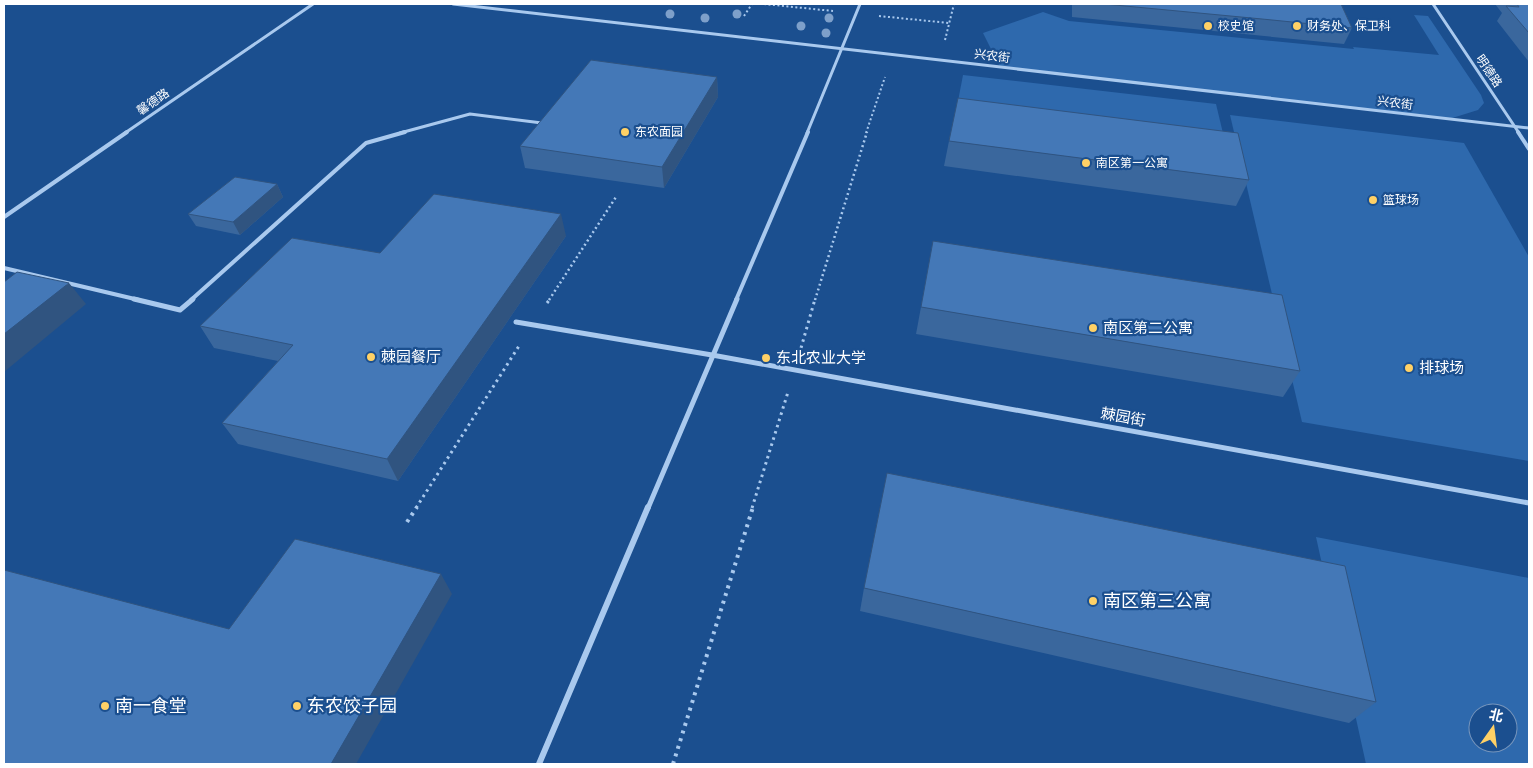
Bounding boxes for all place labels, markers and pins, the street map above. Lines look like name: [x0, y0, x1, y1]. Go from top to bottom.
place label: 校史馆: [1218, 18, 1254, 34]
place label: 财务处、保卫科: [1307, 18, 1391, 34]
marker: 校史馆: [1202, 20, 1214, 32]
marker: 财务处、保卫科: [1291, 20, 1303, 32]
place label: 东农面园: [635, 124, 683, 140]
marker: 东农面园: [619, 126, 631, 138]
place label: 南区第一公寓: [1096, 155, 1168, 171]
marker: 南区第一公寓: [1080, 157, 1092, 169]
place label: 篮球场: [1383, 192, 1419, 208]
marker: 篮球场: [1367, 194, 1379, 206]
place label: 南区第二公寓: [1103, 318, 1193, 337]
marker: 南区第二公寓: [1087, 322, 1099, 334]
place label: 棘园餐厅: [381, 347, 441, 366]
place label: 东北农业大学: [776, 348, 866, 367]
marker: 棘园餐厅: [365, 351, 377, 363]
marker: 东北农业大学: [760, 352, 772, 364]
place label: 排球场: [1419, 358, 1464, 377]
marker: 排球场: [1403, 362, 1415, 374]
place label: 南区第三公寓: [1103, 589, 1211, 612]
marker: 南区第三公寓: [1087, 595, 1099, 607]
place label: 南一食堂: [115, 694, 187, 717]
place label: 东农饺子园: [307, 694, 397, 717]
marker: 南一食堂: [99, 700, 111, 712]
marker: 东农饺子园: [291, 700, 303, 712]

